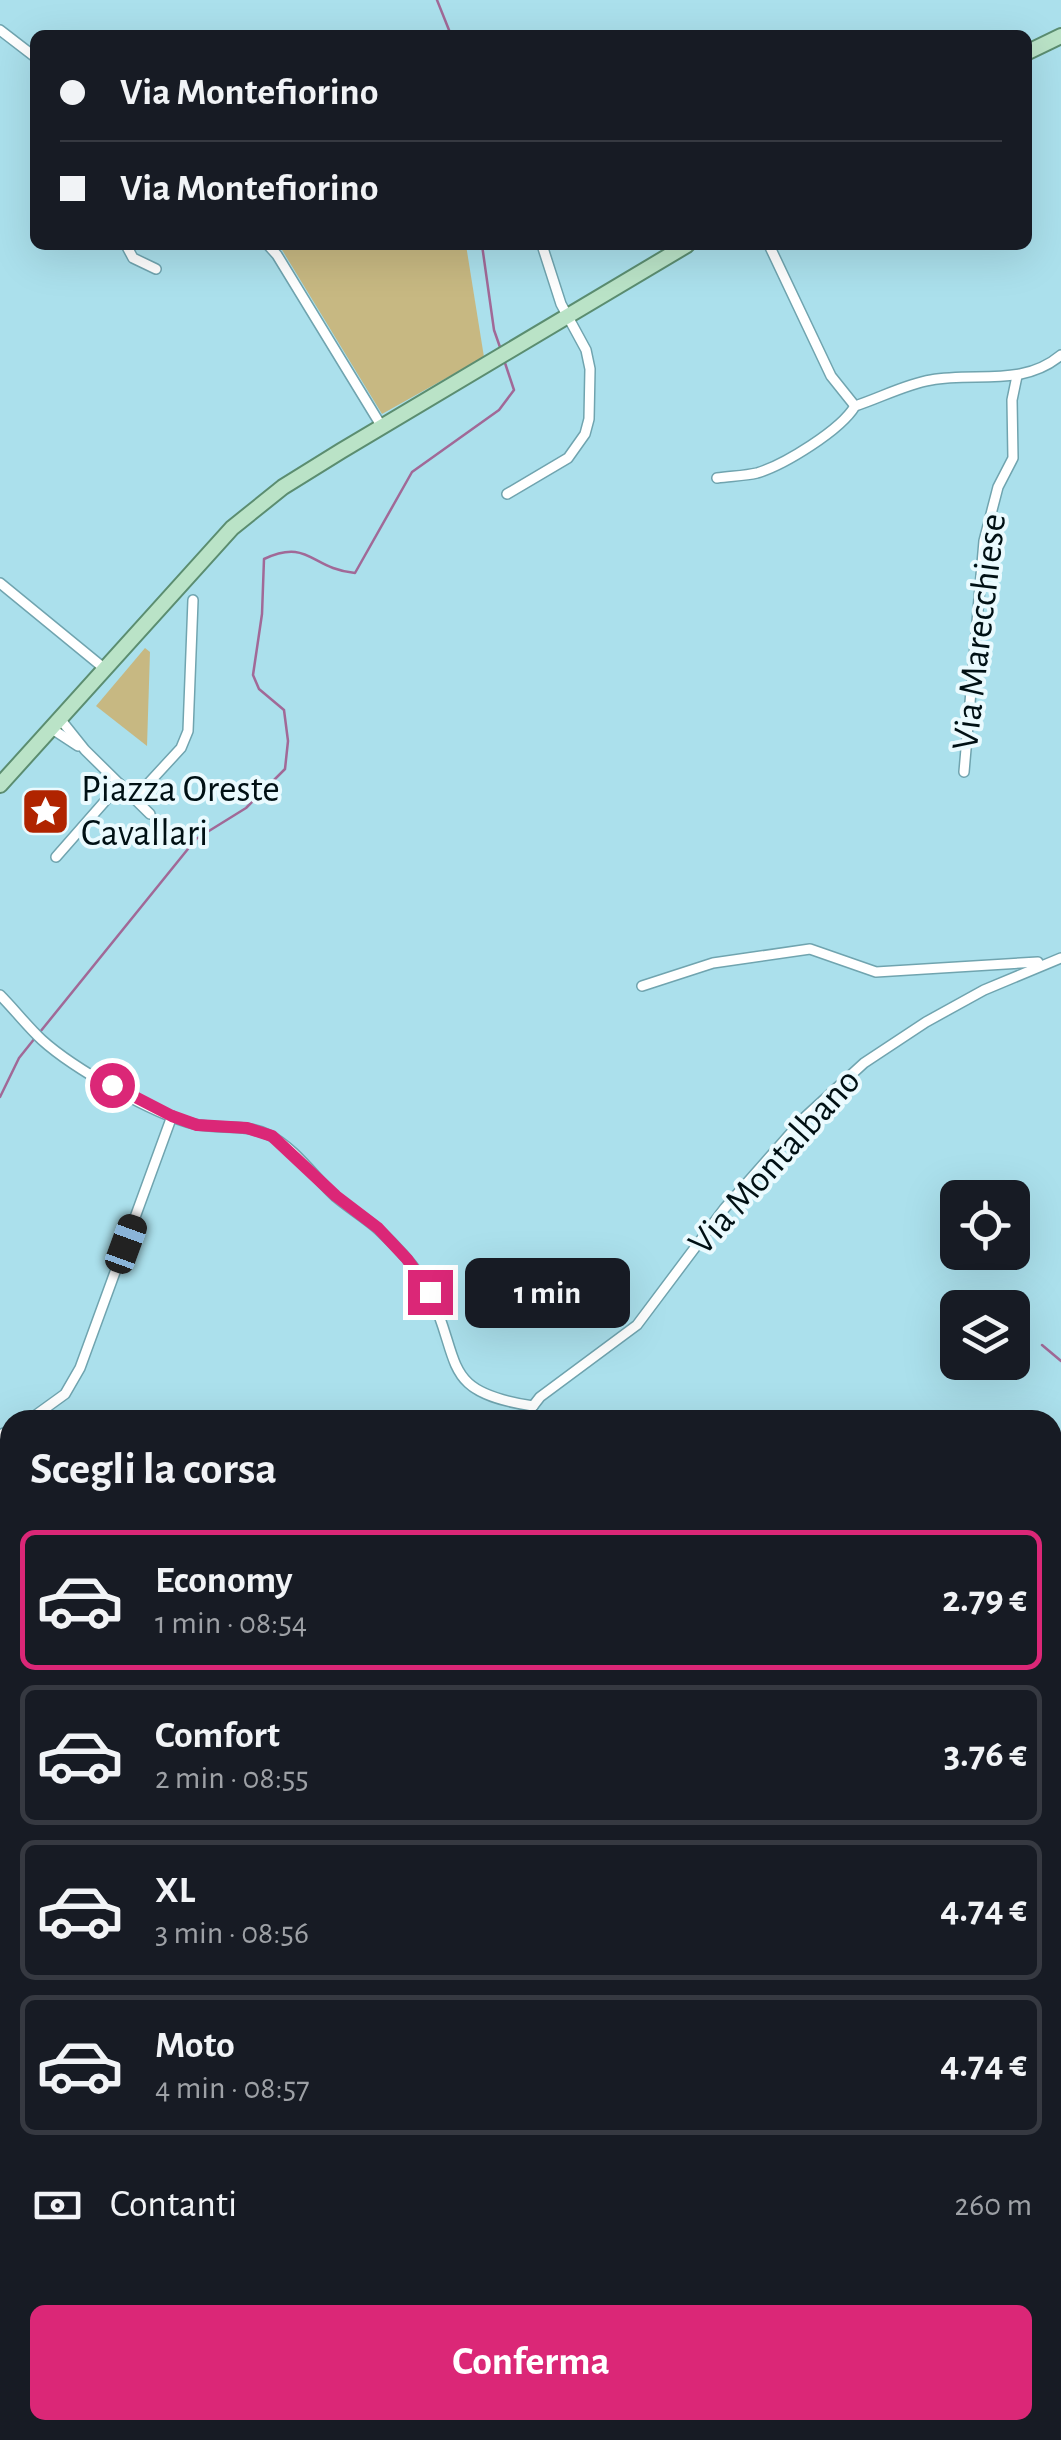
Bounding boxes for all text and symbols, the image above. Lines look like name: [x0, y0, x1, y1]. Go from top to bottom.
text: Via Montefiorino: [120, 74, 378, 112]
text: Via Montefiorino: [120, 170, 378, 208]
street label: Via Marecchiese: [947, 511, 1013, 753]
place label: Piazza Oreste Cavallari: [81, 771, 280, 853]
place icon: Piazza Oreste Cavallari: [20, 786, 72, 838]
street label: Via Montalbano: [682, 1062, 868, 1262]
route start: [90, 1063, 135, 1108]
map controls: [940, 1180, 1030, 1380]
button: locate: [940, 1180, 1030, 1270]
car: [102, 1211, 150, 1277]
callout: 1 min: [465, 1257, 630, 1327]
route end: [408, 1270, 453, 1315]
text: 1 min: [514, 1277, 581, 1309]
button: layers: [940, 1290, 1030, 1380]
text: Scegli la corsa: [30, 1447, 277, 1492]
icon: car: [35, 1555, 125, 1645]
text: Economy: [155, 1562, 293, 1600]
text: 2.79 €: [942, 1581, 1027, 1619]
text: 1 min · 08:54: [155, 1607, 307, 1639]
icon: car: [35, 1710, 125, 1800]
text: Comfort: [155, 1717, 280, 1755]
text: 3.76 €: [944, 1736, 1027, 1774]
text: 2 min · 08:55: [155, 1762, 309, 1794]
icon: car: [35, 1865, 125, 1955]
text: XL: [155, 1872, 195, 1910]
text: 4.74 €: [940, 1891, 1027, 1929]
text: 3 min · 08:56: [155, 1917, 309, 1949]
icon: car: [35, 2020, 125, 2110]
text: Moto: [155, 2027, 235, 2065]
text: 4.74 €: [940, 2046, 1027, 2084]
text: 4 min · 08:57: [155, 2072, 310, 2104]
icon: cash: [30, 2178, 85, 2233]
text: Contanti: [110, 2186, 237, 2224]
text: 260 m: [955, 2189, 1032, 2221]
button: Conferma: [30, 2305, 1032, 2420]

